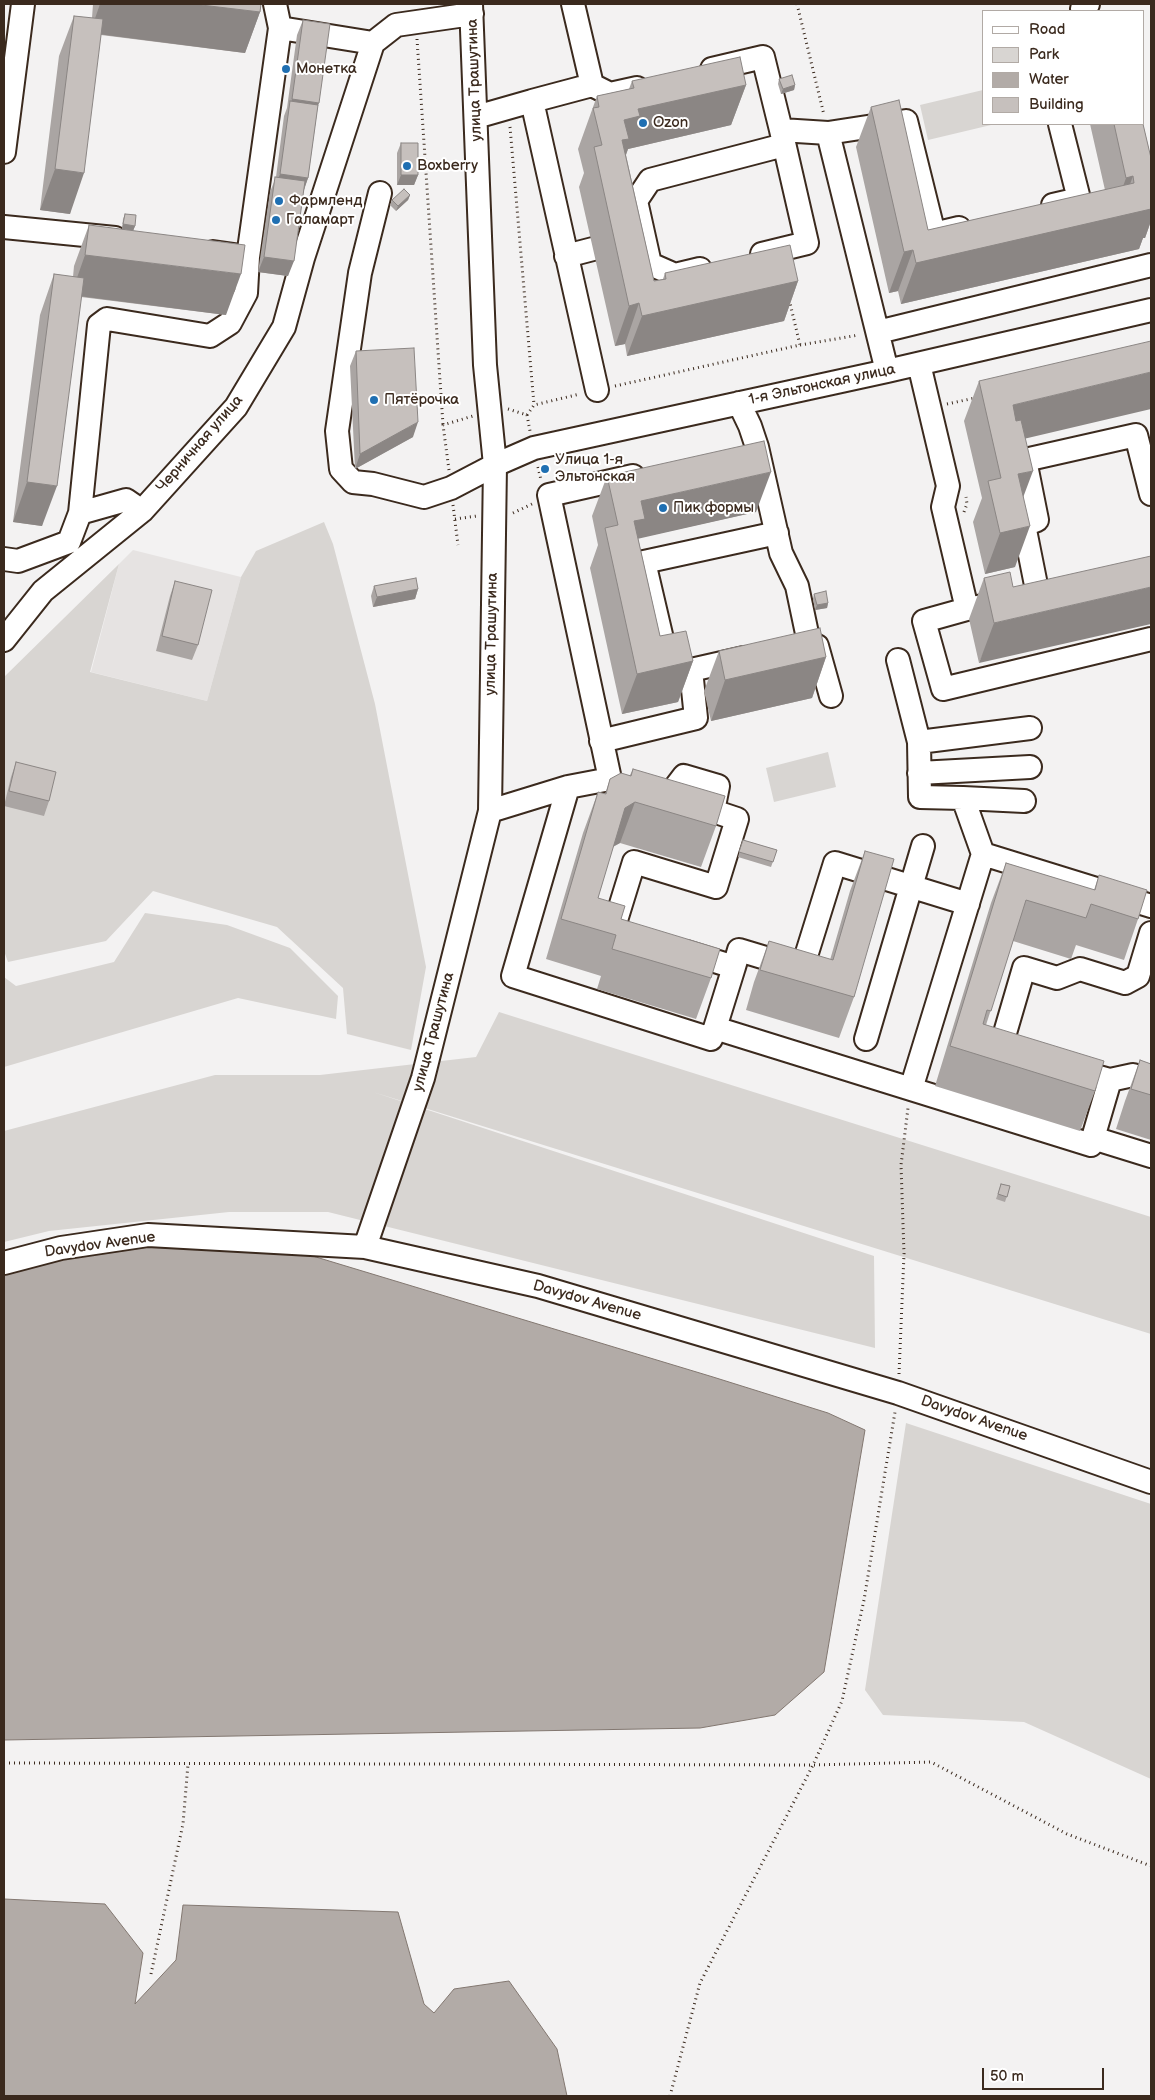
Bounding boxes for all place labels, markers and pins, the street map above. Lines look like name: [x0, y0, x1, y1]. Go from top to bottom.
place label: Монетка: [296, 60, 357, 78]
marker: Монетка: [280, 63, 292, 75]
place label: Ozon: [653, 114, 688, 132]
marker: Ozon: [637, 117, 649, 129]
place label: Boxberry: [417, 157, 478, 175]
marker: Boxberry: [401, 160, 413, 172]
place label: Фармленд: [289, 192, 362, 210]
marker: Фармленд: [273, 195, 285, 207]
place label: Галамарт: [286, 211, 354, 229]
marker: Галамарт: [270, 214, 282, 226]
place label: Пятёрочка: [384, 391, 459, 409]
marker: Пятёрочка: [368, 394, 380, 406]
place label: Улица 1-я Эльтонская: [555, 451, 635, 486]
marker: Улица 1-я Эльтонская: [539, 463, 551, 475]
place label: Пик формы: [673, 499, 754, 517]
marker: Пик формы: [657, 502, 669, 514]

